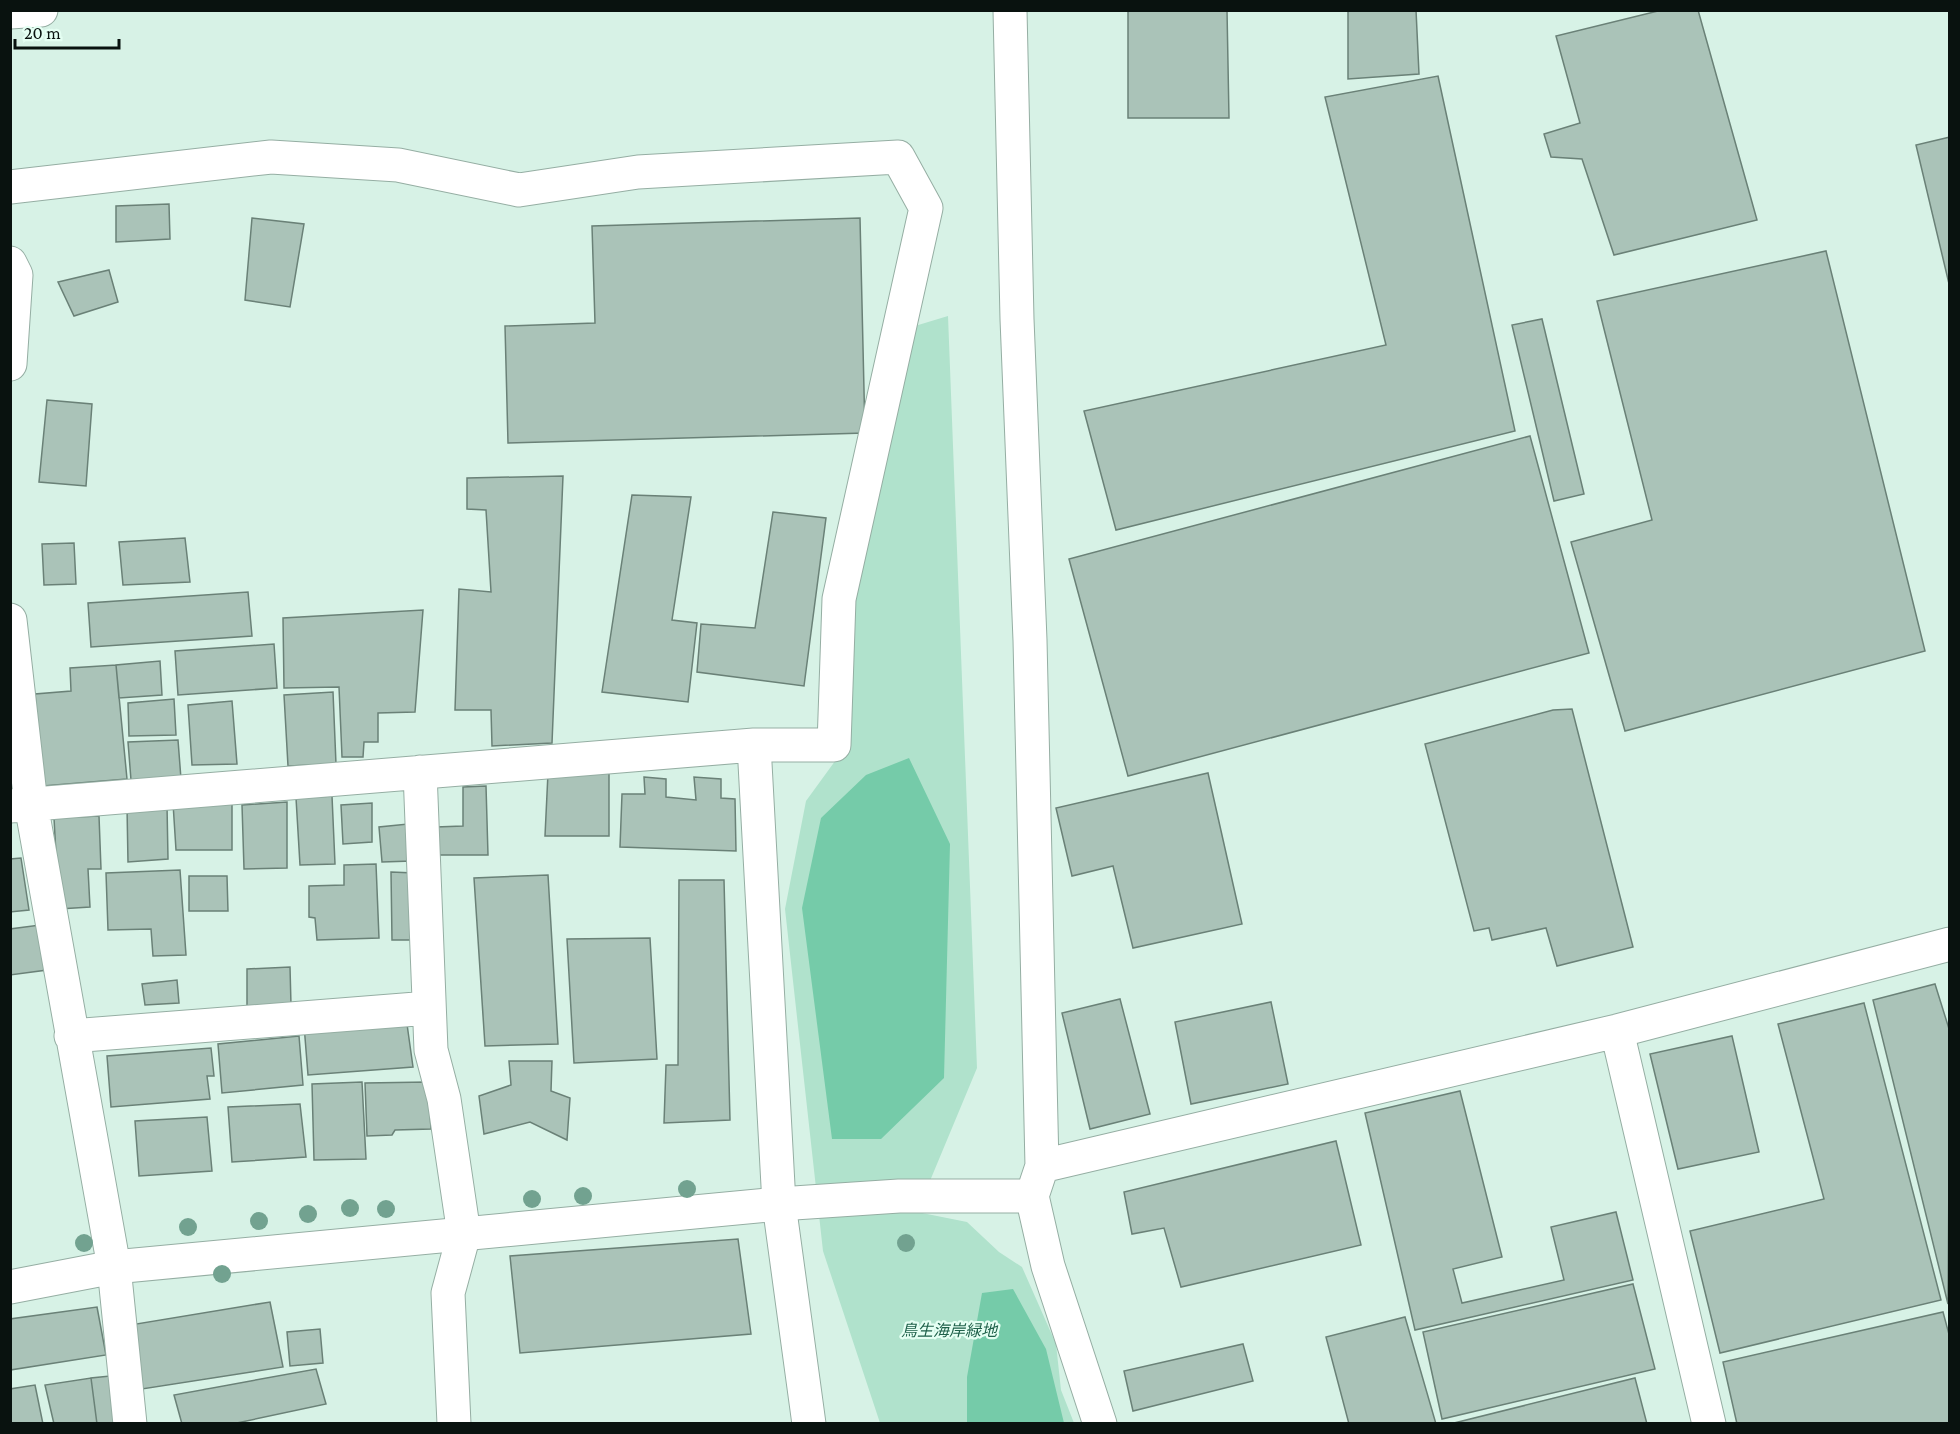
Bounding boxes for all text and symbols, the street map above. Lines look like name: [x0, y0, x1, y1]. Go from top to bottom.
scale bar: [15, 12, 118, 50]
text: 20 m: [24, 23, 61, 43]
park label: 鳥生海岸緑地: [901, 1322, 999, 1339]

